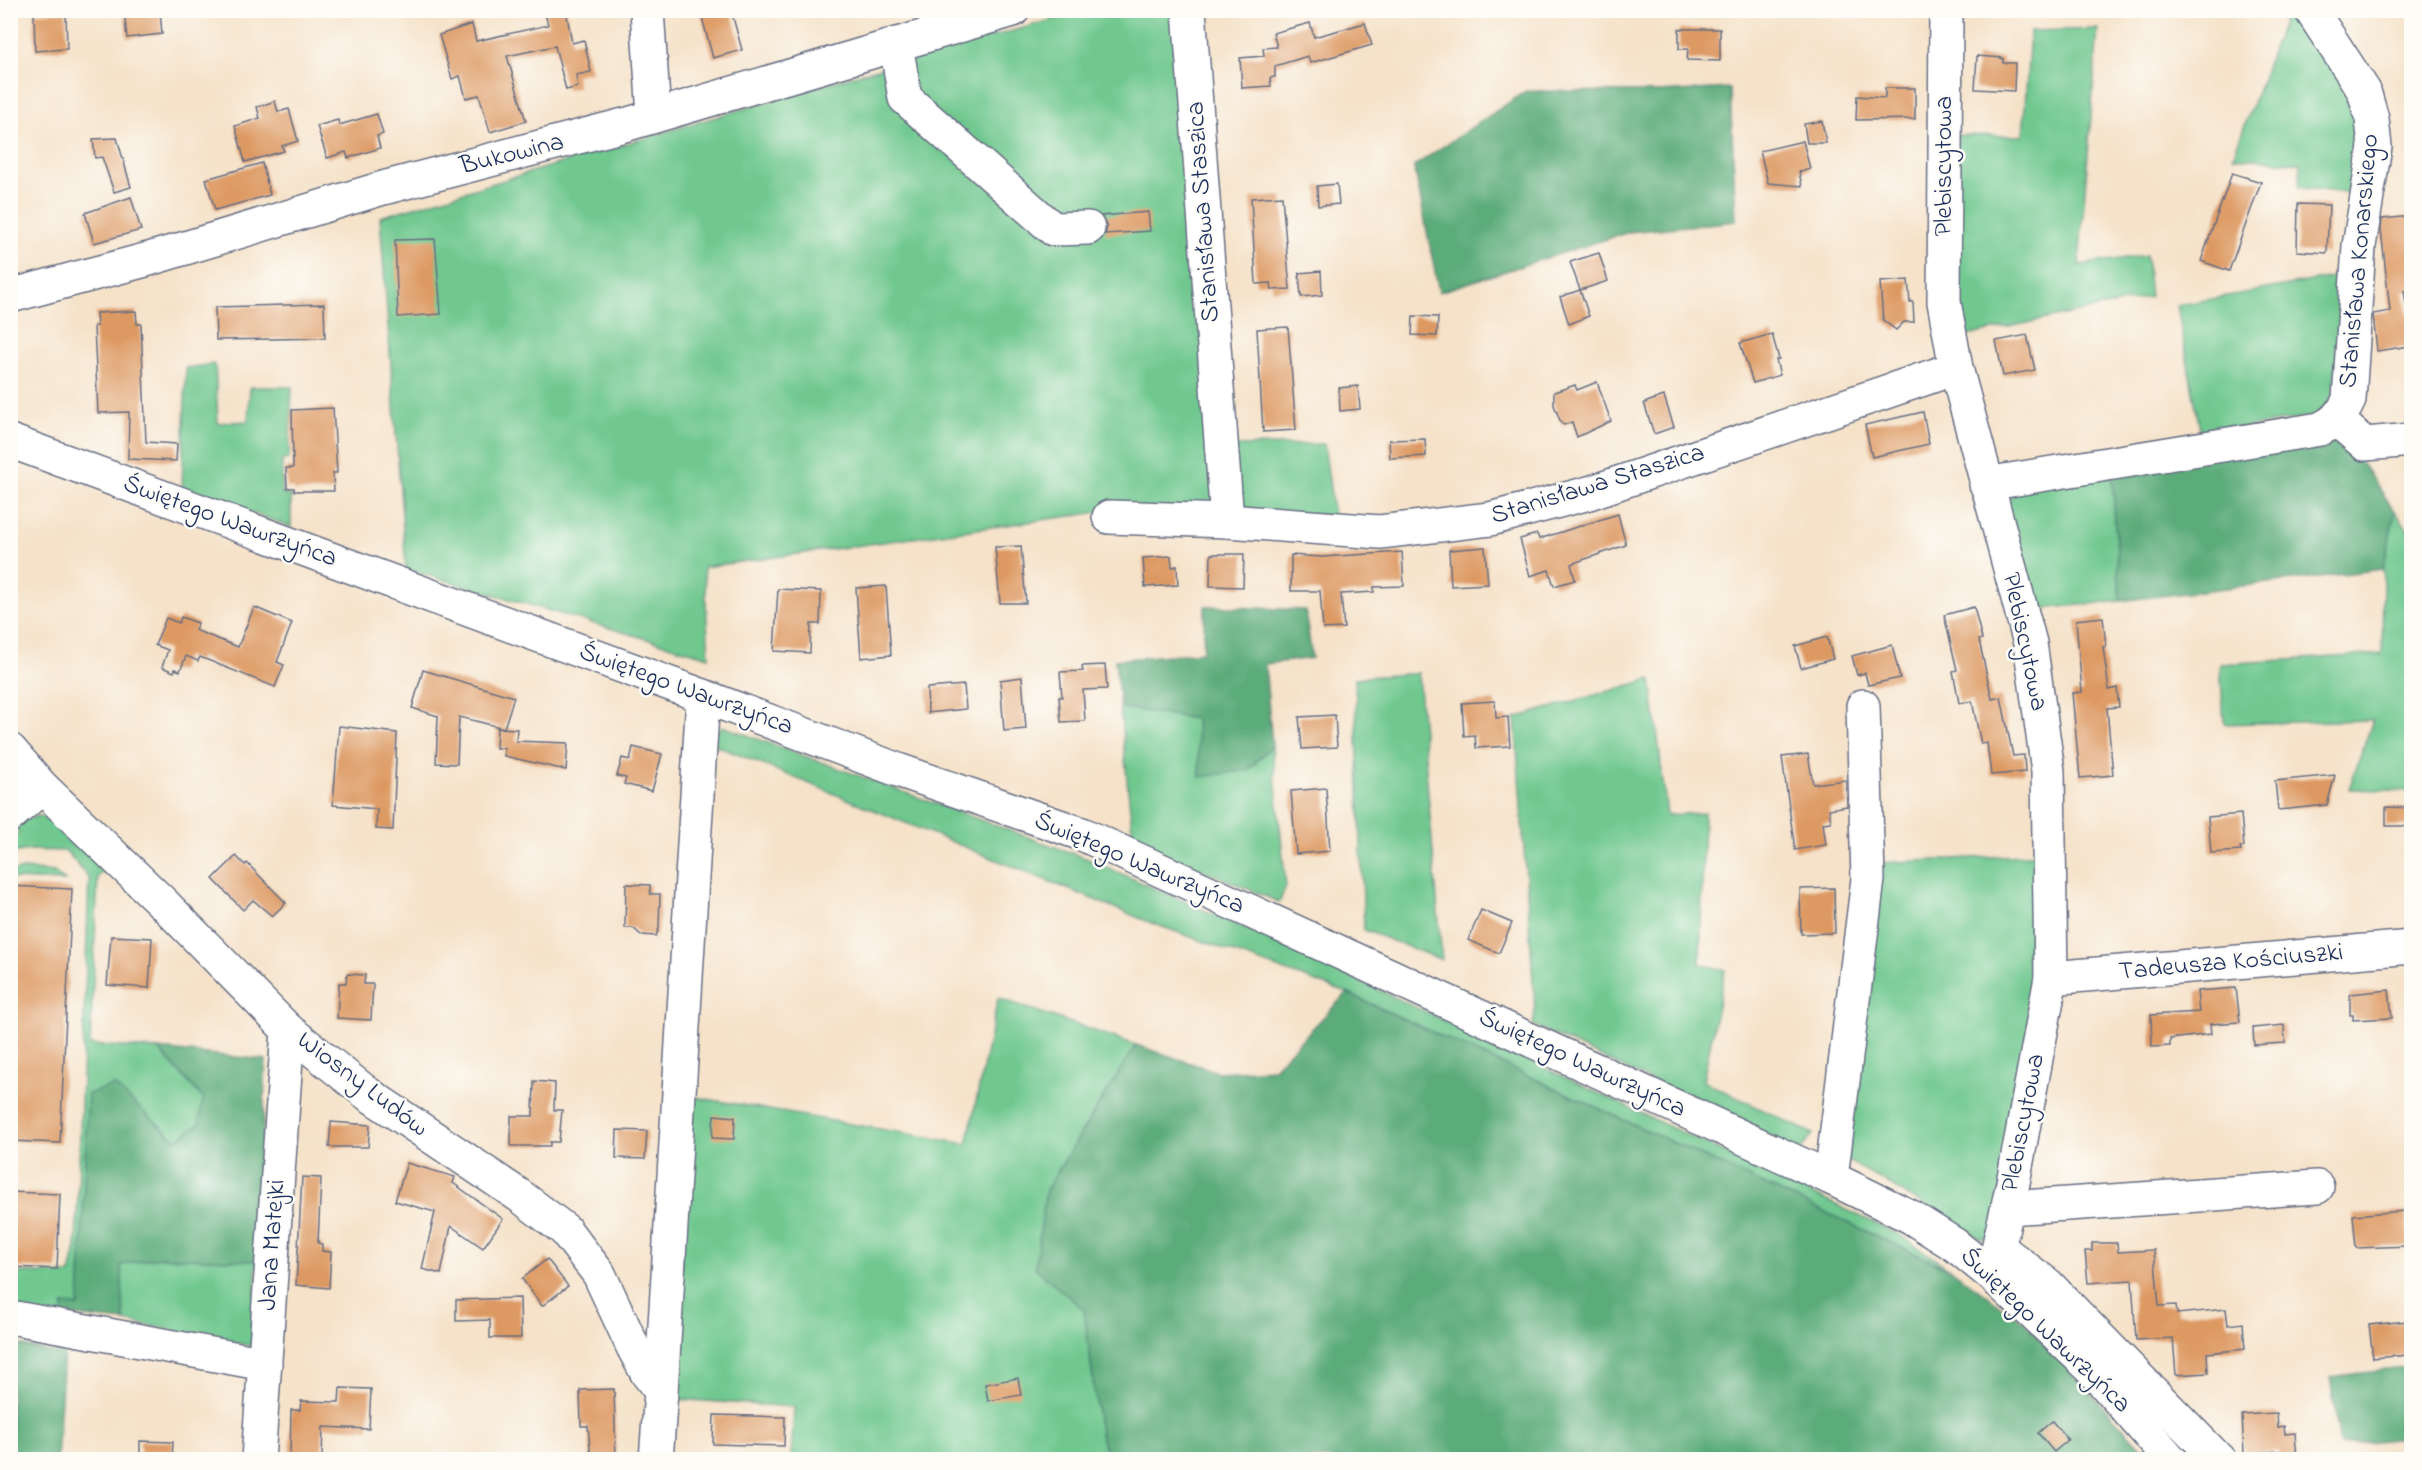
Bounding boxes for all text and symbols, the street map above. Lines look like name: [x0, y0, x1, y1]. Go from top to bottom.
street label: Plebiscytowa: [1926, 96, 1964, 236]
street label: Stanisława Staszica: [1177, 100, 1231, 324]
street label: Bukowina: [455, 124, 568, 186]
street label: Stanisława Konarskiego: [2330, 132, 2390, 390]
street label: Stanisława Staszica: [1486, 434, 1710, 536]
street label: Świętego Wawrzyńca: [118, 466, 342, 578]
street label: Plebiscytowa: [1991, 569, 2057, 715]
street label: Świętego Wawrzyńca: [574, 634, 798, 746]
street label: Świętego Wawrzyńca: [1028, 803, 1250, 925]
street label: Tadeusza Kościuszki: [2117, 934, 2345, 992]
street label: Świętego Wawrzyńca: [1472, 999, 1692, 1129]
street label: Wiosny Ludów: [288, 1023, 436, 1147]
street label: Plebiscytowa: [1992, 1050, 2056, 1196]
street label: Jana Matejki: [249, 1178, 297, 1312]
street label: Świętego Wawrzyńca: [1951, 1239, 2139, 1423]

